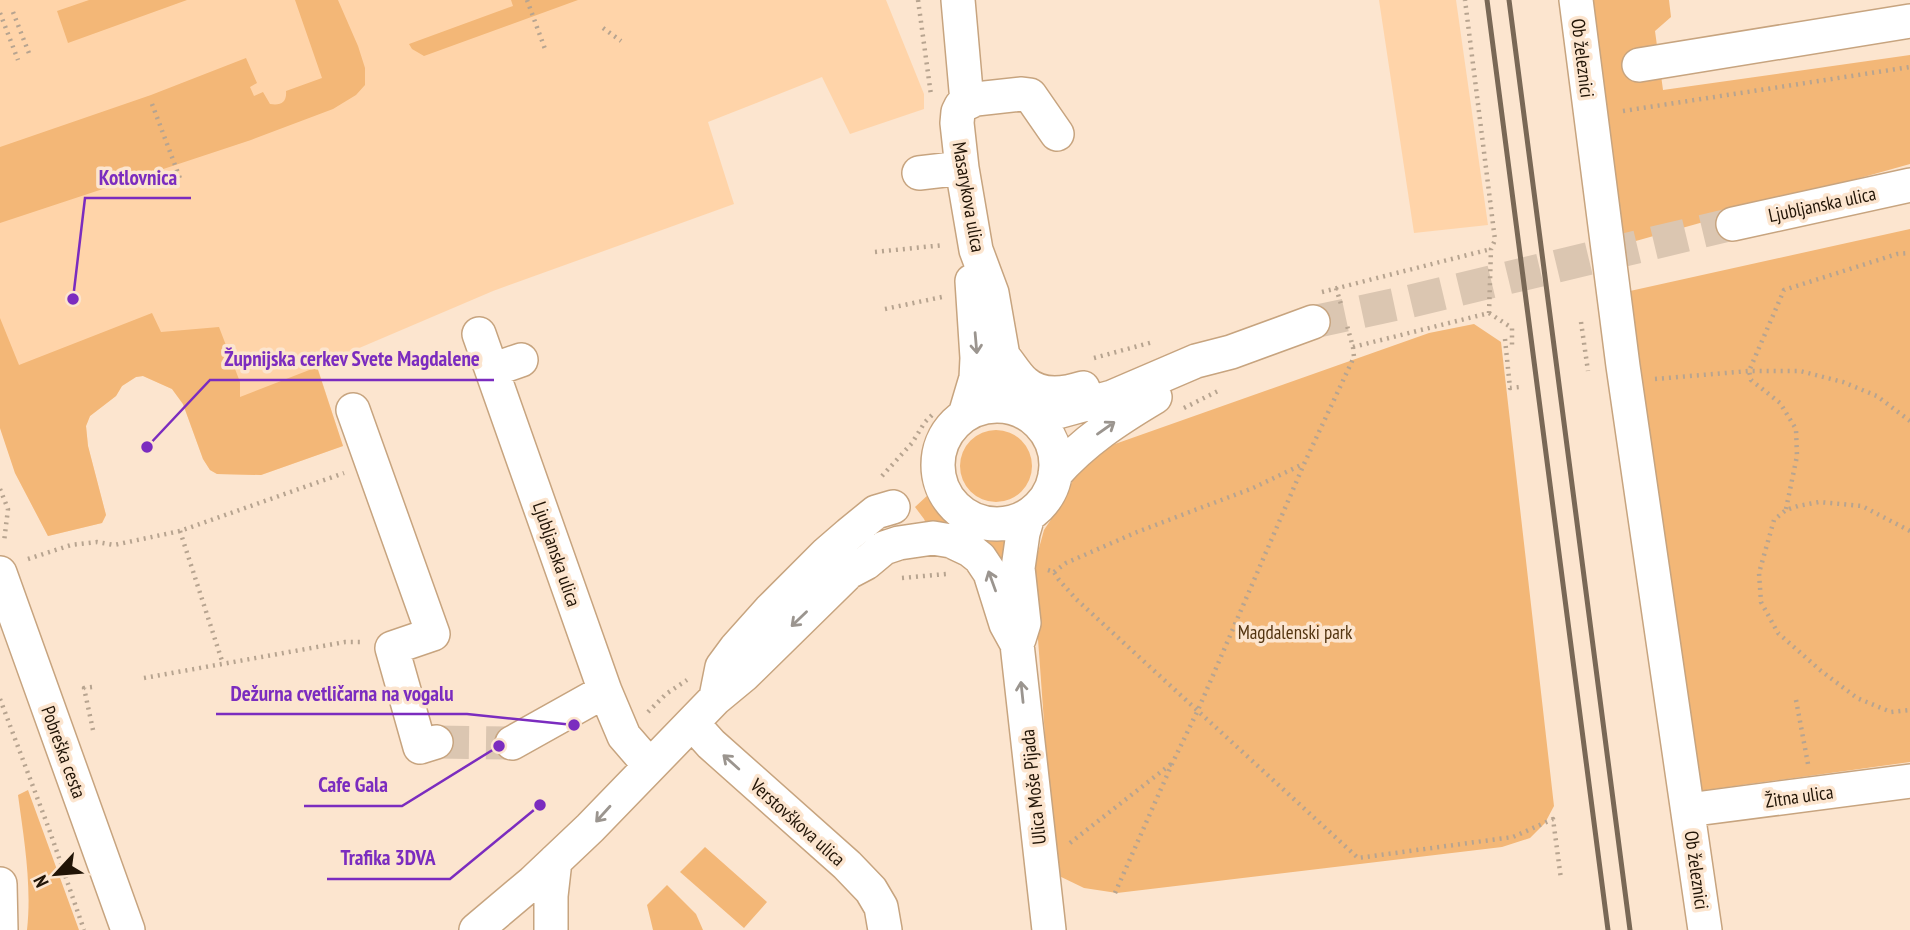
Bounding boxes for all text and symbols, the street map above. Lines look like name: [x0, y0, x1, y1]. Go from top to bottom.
street label: Ob železnici: [1566, 17, 1600, 99]
street label: Masarykova ulica: [948, 140, 990, 254]
callout: Kotlovnica: [85, 156, 191, 198]
text: Kotlovnica: [99, 164, 177, 191]
street label: Ljubljanska ulica: [1766, 181, 1878, 227]
one-way arrow: [970, 331, 983, 353]
callout: Župnijska cerkev Svete Magdalene: [210, 338, 494, 380]
text: Župnijska cerkev Svete Magdalene: [224, 345, 480, 372]
one-way arrow: [1095, 421, 1115, 435]
street label: Ljubljanska ulica: [528, 498, 586, 610]
one-way arrow: [985, 571, 997, 593]
one-way arrow: [791, 610, 808, 627]
park label: Magdalenski park: [1238, 620, 1353, 644]
callout: Dežurna cvetličarna na vogalu: [216, 672, 467, 714]
text: Dežurna cvetličarna na vogalu: [230, 680, 454, 707]
one-way arrow: [1016, 681, 1029, 704]
street label: Pobreška cesta: [36, 703, 92, 801]
street label: Ulica Moše Pijada: [1015, 728, 1051, 846]
one-way arrow: [722, 754, 740, 770]
callout: Cafe Gala: [304, 764, 402, 806]
text: Cafe Gala: [318, 771, 388, 798]
street label: Verstovškova ulica: [745, 772, 850, 871]
street label: Žitna ulica: [1763, 779, 1835, 813]
one-way arrow: [595, 805, 611, 823]
street label: Ob železnici: [1680, 829, 1714, 911]
callout: Trafika 3DVA: [327, 837, 450, 879]
north arrow: [21, 839, 91, 909]
text: Trafika 3DVA: [341, 844, 436, 871]
text: N: [28, 872, 54, 891]

